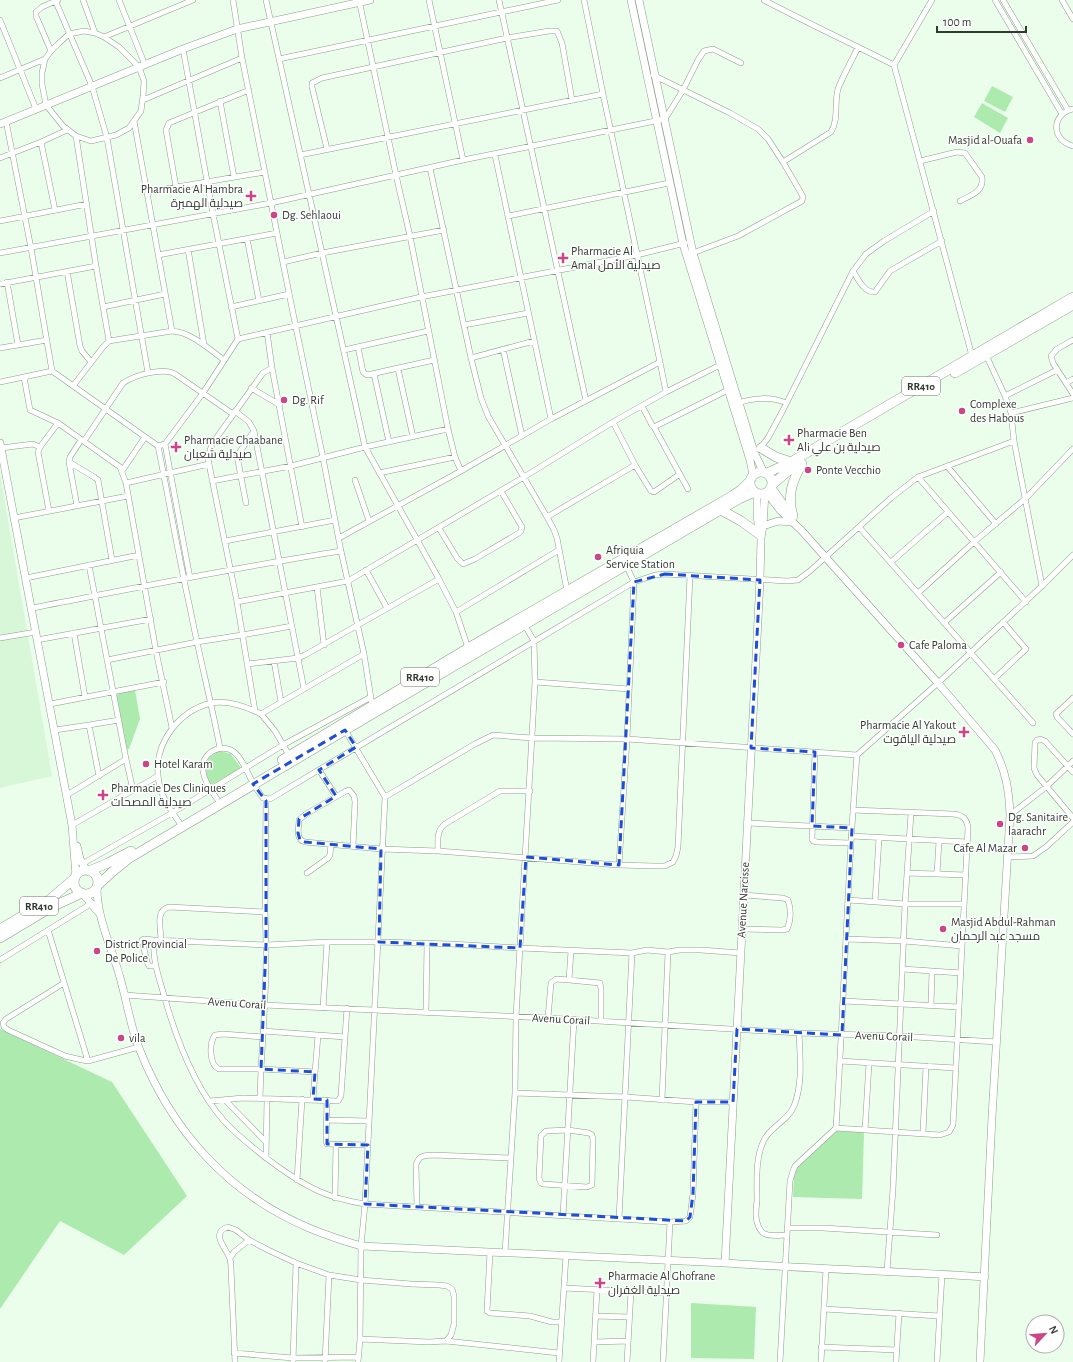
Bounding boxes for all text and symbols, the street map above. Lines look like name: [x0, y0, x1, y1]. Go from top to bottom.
scale bar: [937, 8, 1026, 34]
text: 100 m: [943, 16, 971, 28]
place label: Masjid al-Ouafa: [948, 134, 1022, 147]
marker: Masjid al-Ouafa: [1025, 135, 1035, 145]
place label: Pharmacie Al Hambra صيدلية الهمبرة: [141, 183, 243, 210]
marker: Pharmacie Al Hambra صيدلية الهمبرة: [246, 191, 256, 201]
place label: Dg. Sehlaoui: [282, 209, 341, 221]
marker: Dg. Sehlaoui: [269, 210, 279, 220]
place label: Pharmacie Al Amal صيدلية الأمل: [571, 245, 661, 272]
marker: Pharmacie Al Amal صيدلية الأمل: [558, 253, 568, 263]
road number: RR410: [902, 377, 940, 395]
place label: Dg. Rif: [292, 394, 325, 406]
marker: Dg. Rif: [279, 395, 289, 405]
place label: Complexe des Habous: [970, 398, 1024, 424]
marker: Complexe des Habous: [957, 406, 967, 416]
place label: Pharmacie Ben Ali صيدلية بن علي: [797, 427, 881, 457]
place label: Pharmacie Chaabane صيدلية شعبان: [184, 434, 283, 461]
marker: Pharmacie Ben Ali صيدلية بن علي: [784, 435, 794, 445]
marker: Pharmacie Chaabane صيدلية شعبان: [171, 442, 181, 452]
place label: Ponte Vecchio: [816, 464, 881, 476]
marker: Ponte Vecchio: [803, 465, 813, 475]
place label: Afriquia Service Station: [606, 544, 675, 570]
marker: Afriquia Service Station: [593, 552, 603, 562]
place label: Cafe Paloma: [909, 639, 967, 651]
marker: Cafe Paloma: [896, 640, 906, 650]
road number: RR410: [401, 668, 439, 686]
place label: Pharmacie Al Yakout صيدلية الياقوت: [860, 719, 956, 746]
marker: Pharmacie Al Yakout صيدلية الياقوت: [959, 727, 969, 737]
place label: Hotel Karam: [154, 758, 213, 770]
marker: Hotel Karam: [141, 759, 151, 769]
place label: Pharmacie Des Cliniques صيدلية المصحات: [111, 782, 226, 809]
marker: Pharmacie Des Cliniques صيدلية المصحات: [98, 790, 108, 800]
place label: Dg. Sanitaire laarachr: [1008, 811, 1068, 837]
marker: Dg. Sanitaire laarachr: [995, 819, 1005, 829]
place label: Cafe Al Mazar: [953, 842, 1017, 854]
marker: Cafe Al Mazar: [1020, 843, 1030, 853]
street label: Avenue Narcisse: [735, 862, 751, 938]
road number: RR410: [20, 897, 58, 915]
place label: Masjid Abdul-Rahman مسجد عبد الرحمان: [951, 916, 1056, 943]
marker: Masjid Abdul-Rahman مسجد عبد الرحمان: [938, 924, 948, 934]
place label: District Provincial De Police: [105, 938, 187, 964]
marker: District Provincial De Police: [92, 946, 102, 956]
street label: Avenu Corail: [207, 995, 267, 1011]
street label: Avenu Corail: [532, 1011, 590, 1027]
street label: Avenu Corail: [855, 1029, 913, 1043]
place label: vila: [129, 1032, 146, 1044]
marker: vila: [116, 1033, 126, 1043]
place label: Pharmacie Al Ghofrane صيدلية الغفران: [608, 1270, 715, 1297]
marker: Pharmacie Al Ghofrane صيدلية الغفران: [595, 1278, 605, 1288]
north arrow: [1025, 1314, 1065, 1354]
text: N: [1047, 1324, 1060, 1336]

